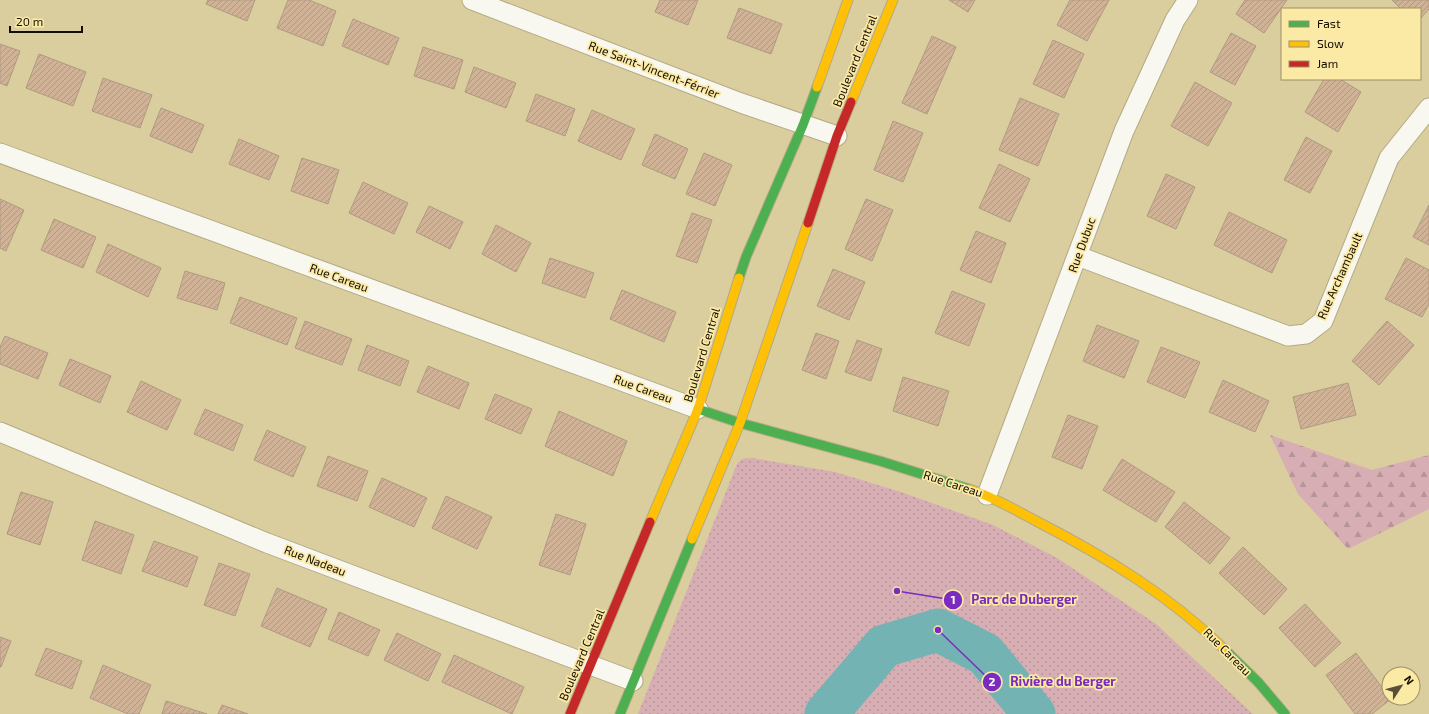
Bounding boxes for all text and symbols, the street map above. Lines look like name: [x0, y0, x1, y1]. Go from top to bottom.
scale bar: [10, 8, 82, 34]
legend: [1281, 8, 1421, 80]
street label: Boulevard Central: [829, 12, 879, 109]
text: 20 m: [16, 14, 43, 28]
text: Fast: [1317, 16, 1341, 30]
text: Slow: [1317, 36, 1344, 50]
street label: Rue Saint-Vincent-Férrier: [587, 38, 722, 101]
text: Jam: [1317, 56, 1338, 70]
street label: Rue Dubuc: [1065, 215, 1098, 274]
street label: Rue Archambault: [1314, 230, 1365, 321]
street label: Rue Careau: [308, 260, 371, 294]
street label: Boulevard Central: [680, 305, 722, 404]
street label: Rue Careau: [612, 371, 675, 405]
street label: Rue Careau: [922, 467, 985, 499]
street label: Rue Nadeau: [282, 542, 348, 578]
callout: Parc de Duberger: [943, 587, 1085, 612]
text: Parc de Duberger: [971, 591, 1077, 607]
text: 1: [950, 592, 956, 606]
street label: Boulevard Central: [555, 606, 607, 702]
street label: Rue Careau: [1201, 625, 1254, 678]
north arrow: [1381, 666, 1421, 706]
callout: Rivière du Berger: [982, 669, 1124, 694]
text: Rivière du Berger: [1010, 673, 1116, 689]
text: N: [1402, 673, 1417, 687]
text: 2: [989, 674, 996, 688]

